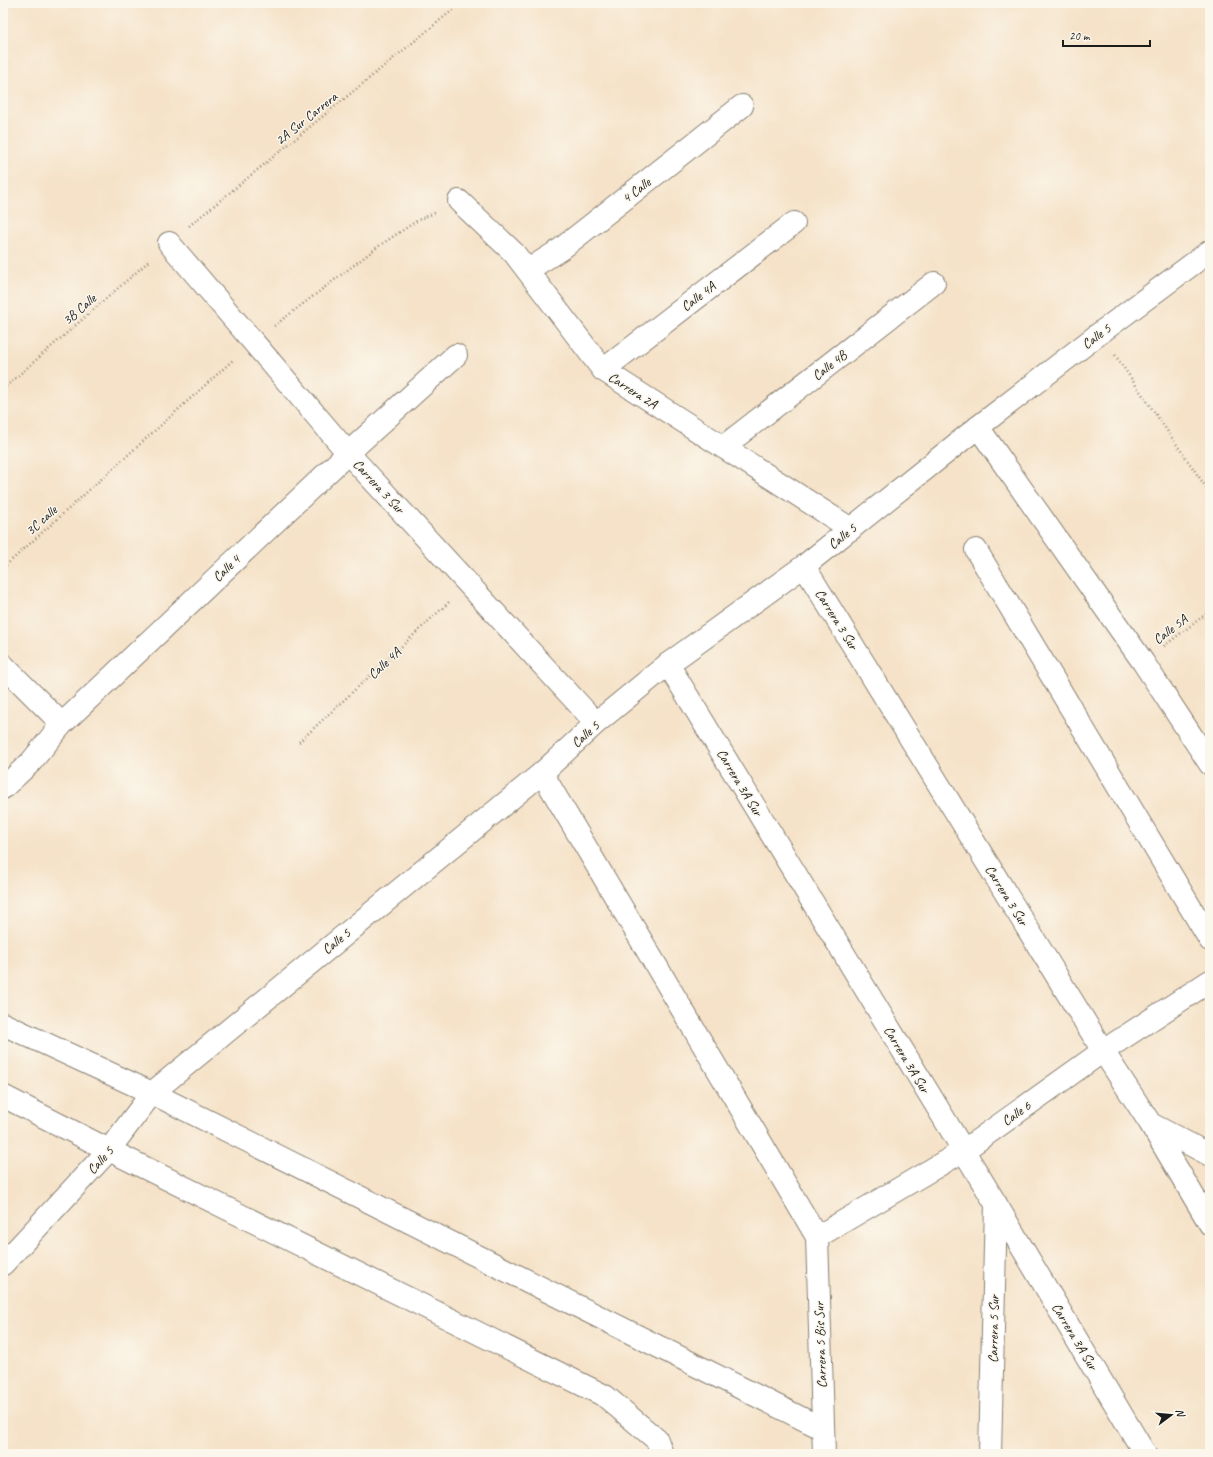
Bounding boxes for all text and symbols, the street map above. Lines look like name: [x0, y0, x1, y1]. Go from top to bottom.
scale bar: [1063, 22, 1150, 48]
text: 20 m: [1069, 28, 1091, 44]
street label: 2A Sur Carrera: [272, 88, 341, 149]
street label: 4 Calle: [619, 173, 655, 207]
street label: Calle 4A: [678, 277, 720, 315]
street label: 3B Calle: [59, 289, 101, 329]
street label: Calle 5: [1079, 320, 1115, 353]
street label: Calle 4B: [809, 346, 851, 384]
street label: Carrera 2A: [605, 368, 661, 413]
street label: Carrera 3 Sur: [349, 456, 409, 518]
street label: 3C calle: [22, 501, 62, 539]
street label: Calle 5: [825, 519, 861, 553]
street label: Calle 4: [209, 550, 245, 585]
street label: Carrera 3 Sur: [811, 586, 863, 654]
street label: Calle 5A: [1150, 610, 1192, 648]
street label: Calle 4A: [364, 643, 405, 683]
street label: Calle 5: [568, 717, 603, 751]
street label: Carrera 3A Sur: [713, 746, 767, 820]
street label: Carrera 3 Sur: [981, 862, 1033, 930]
street label: Calle 5: [319, 924, 355, 958]
street label: Carrera 3A Sur: [880, 1023, 934, 1097]
street label: Calle 6: [998, 1097, 1035, 1130]
street label: Calle 5: [83, 1142, 118, 1178]
street label: Carrera 5 Sur: [984, 1293, 1003, 1363]
street label: Carrera 3A Sur: [1048, 1300, 1102, 1374]
street label: Carrera 5 Bis Sur: [810, 1301, 831, 1388]
north arrow: [1151, 1395, 1191, 1435]
text: N: [1173, 1407, 1189, 1420]

